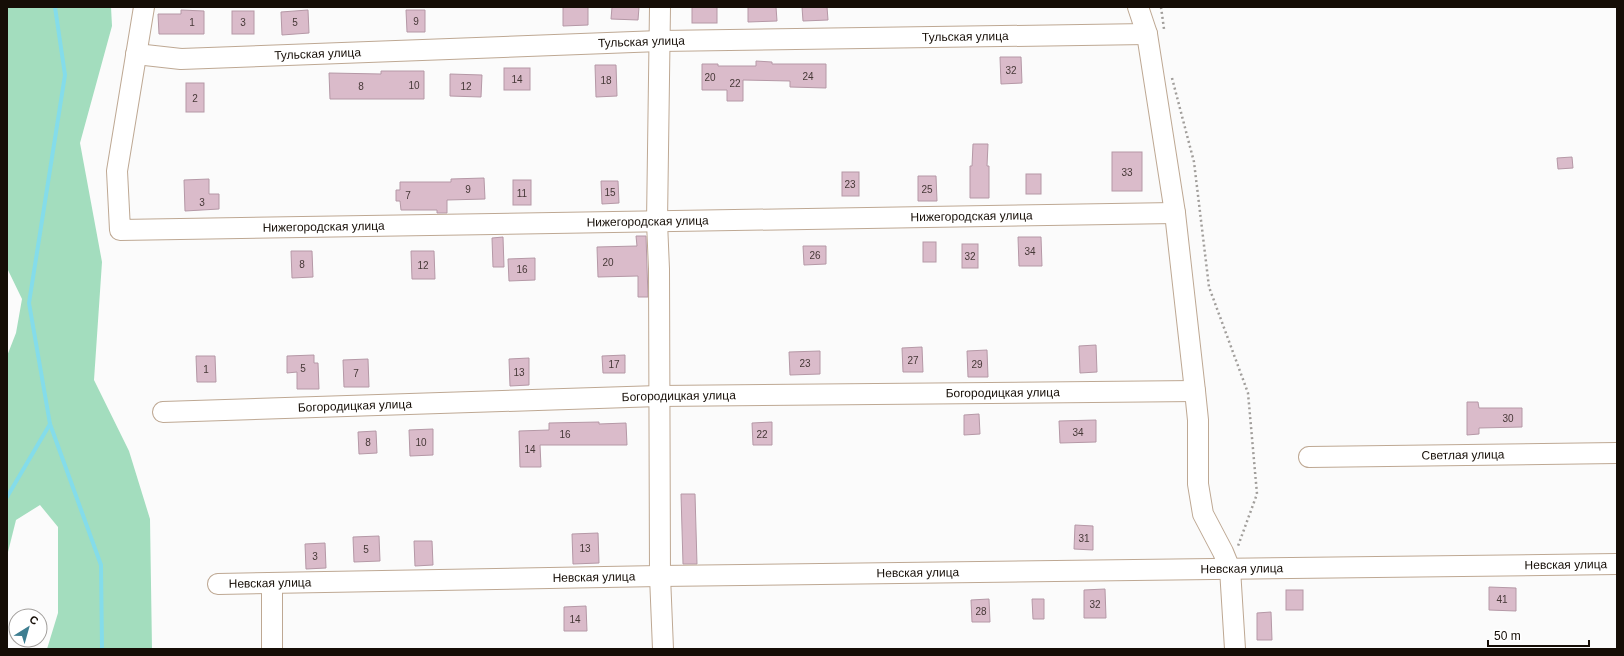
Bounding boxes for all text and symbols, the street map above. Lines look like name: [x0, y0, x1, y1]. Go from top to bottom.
house number: 9: [413, 16, 419, 27]
house number: 1: [189, 17, 195, 28]
house number: 3: [240, 17, 246, 28]
house number: 5: [292, 17, 298, 28]
street label: Тульская улица: [922, 29, 1009, 44]
street label: Тульская улица: [598, 34, 685, 50]
street label: Тульская улица: [274, 45, 362, 62]
house number: 32: [1005, 65, 1017, 76]
house number: 24: [802, 71, 814, 82]
house number: 20: [704, 72, 716, 83]
house number: 14: [511, 74, 523, 85]
house number: 18: [600, 75, 612, 86]
house number: 22: [729, 78, 741, 89]
house number: 10: [408, 80, 420, 91]
house number: 8: [358, 81, 364, 92]
house number: 12: [460, 81, 472, 92]
house number: 2: [192, 93, 198, 104]
house number: 33: [1121, 167, 1133, 178]
house number: 23: [844, 179, 856, 190]
house number: 9: [465, 184, 471, 195]
house number: 25: [921, 184, 933, 195]
house number: 15: [604, 187, 616, 198]
house number: 11: [517, 188, 528, 199]
house number: 7: [405, 190, 411, 201]
house number: 3: [199, 197, 205, 208]
street label: Нижегородская улица: [910, 208, 1033, 224]
street label: Нижегородская улица: [586, 214, 709, 229]
street label: Нижегородская улица: [263, 219, 385, 235]
house number: 34: [1024, 246, 1036, 257]
house number: 26: [809, 250, 821, 261]
house number: 32: [964, 251, 976, 262]
house number: 20: [602, 257, 614, 268]
house number: 8: [299, 259, 305, 270]
house number: 12: [417, 260, 429, 271]
house number: 16: [516, 264, 528, 275]
house number: 27: [907, 355, 919, 366]
house number: 23: [799, 358, 811, 369]
house number: 17: [608, 359, 620, 370]
house number: 29: [971, 359, 983, 370]
house number: 5: [300, 363, 306, 374]
house number: 1: [203, 364, 209, 375]
house number: 13: [513, 367, 525, 378]
house number: 7: [353, 368, 359, 379]
street label: Богородицкая улица: [946, 385, 1060, 400]
street label: Богородицкая улица: [621, 388, 736, 404]
street label: Богородицкая улица: [298, 397, 412, 415]
house number: 30: [1502, 413, 1514, 424]
house number: 34: [1072, 427, 1084, 438]
house number: 16: [559, 429, 571, 440]
house number: 22: [756, 429, 768, 440]
house number: 8: [365, 437, 371, 448]
house number: 10: [415, 437, 427, 448]
house number: 14: [524, 444, 536, 455]
street label: Светлая улица: [1421, 447, 1505, 463]
house number: 31: [1078, 533, 1090, 544]
house number: 13: [579, 543, 591, 554]
house number: 5: [363, 544, 369, 555]
house number: 3: [312, 551, 318, 562]
street label: Невская улица: [1524, 557, 1608, 572]
street label: Невская улица: [1200, 561, 1284, 576]
street label: Невская улица: [876, 565, 960, 580]
street label: Невская улица: [552, 569, 636, 585]
street label: Невская улица: [229, 575, 312, 591]
house number: 41: [1496, 594, 1508, 605]
house number: 32: [1089, 599, 1101, 610]
house number: 28: [975, 606, 987, 617]
north arrow: [8, 608, 48, 648]
text: С: [27, 613, 41, 627]
house number: 14: [569, 614, 581, 625]
scale bar: [1488, 622, 1589, 648]
text: 50 m: [1494, 629, 1521, 643]

